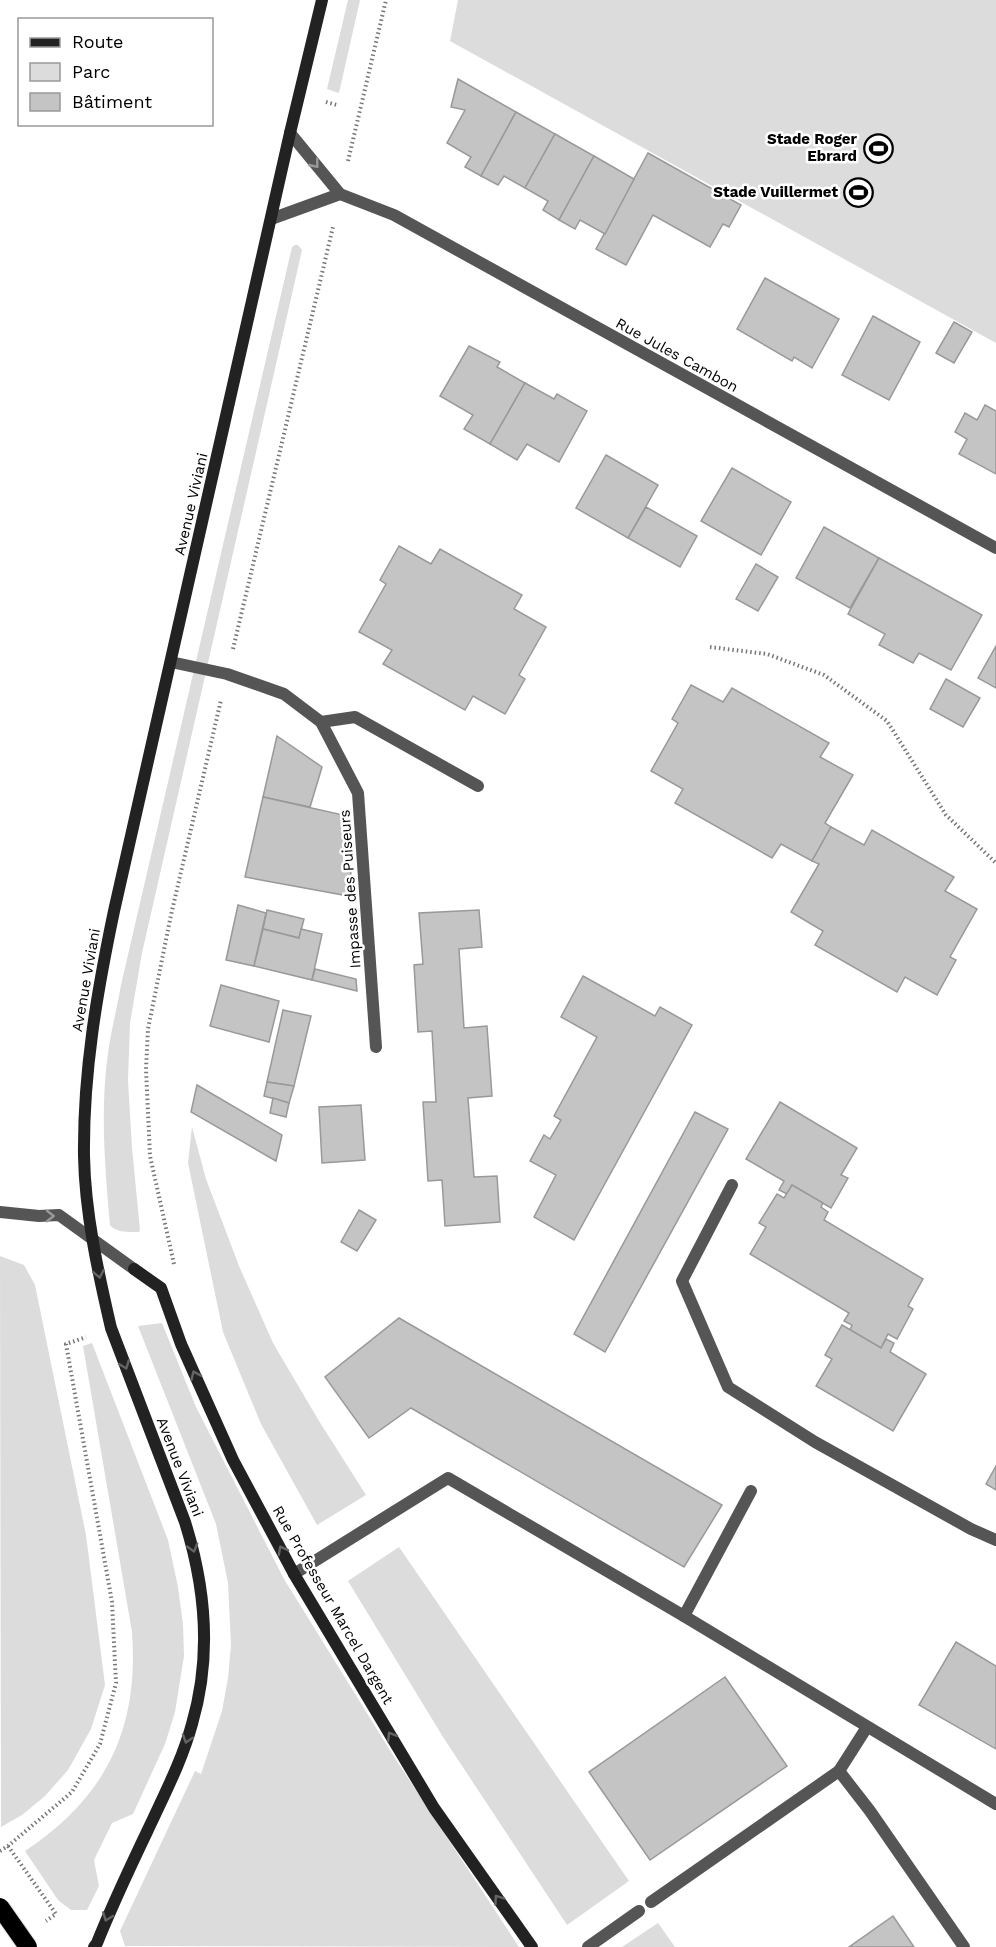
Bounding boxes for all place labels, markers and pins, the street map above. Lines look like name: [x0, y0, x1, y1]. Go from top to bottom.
place label: Stade Roger Ebrard: [767, 130, 858, 165]
sports icon: Stade Roger Ebrard: [862, 132, 894, 164]
sports icon: Stade Vuillermet: [843, 176, 875, 208]
place label: Stade Vuillermet: [713, 183, 838, 201]

